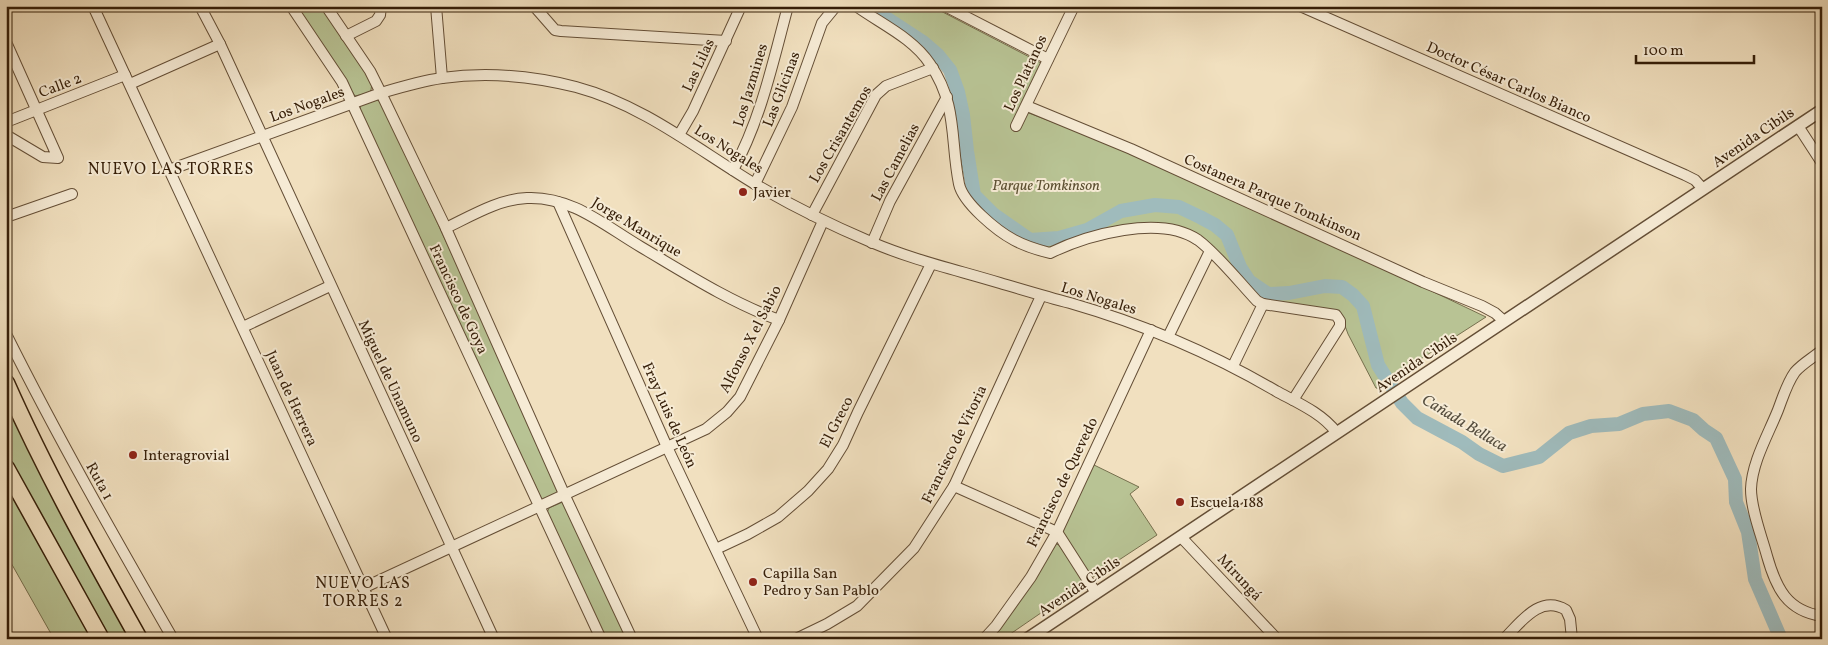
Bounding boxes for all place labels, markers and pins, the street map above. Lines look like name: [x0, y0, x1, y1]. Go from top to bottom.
place label: Javier: [753, 183, 791, 204]
marker: Javier: [737, 186, 749, 198]
place label: Interagrovial: [143, 446, 229, 467]
marker: Interagrovial: [127, 449, 139, 461]
place label: Escuela 188: [1190, 493, 1264, 514]
marker: Escuela 188: [1174, 496, 1186, 508]
place label: Capilla San Pedro y San Pablo: [763, 564, 879, 602]
marker: Capilla San Pedro y San Pablo: [747, 576, 759, 588]

